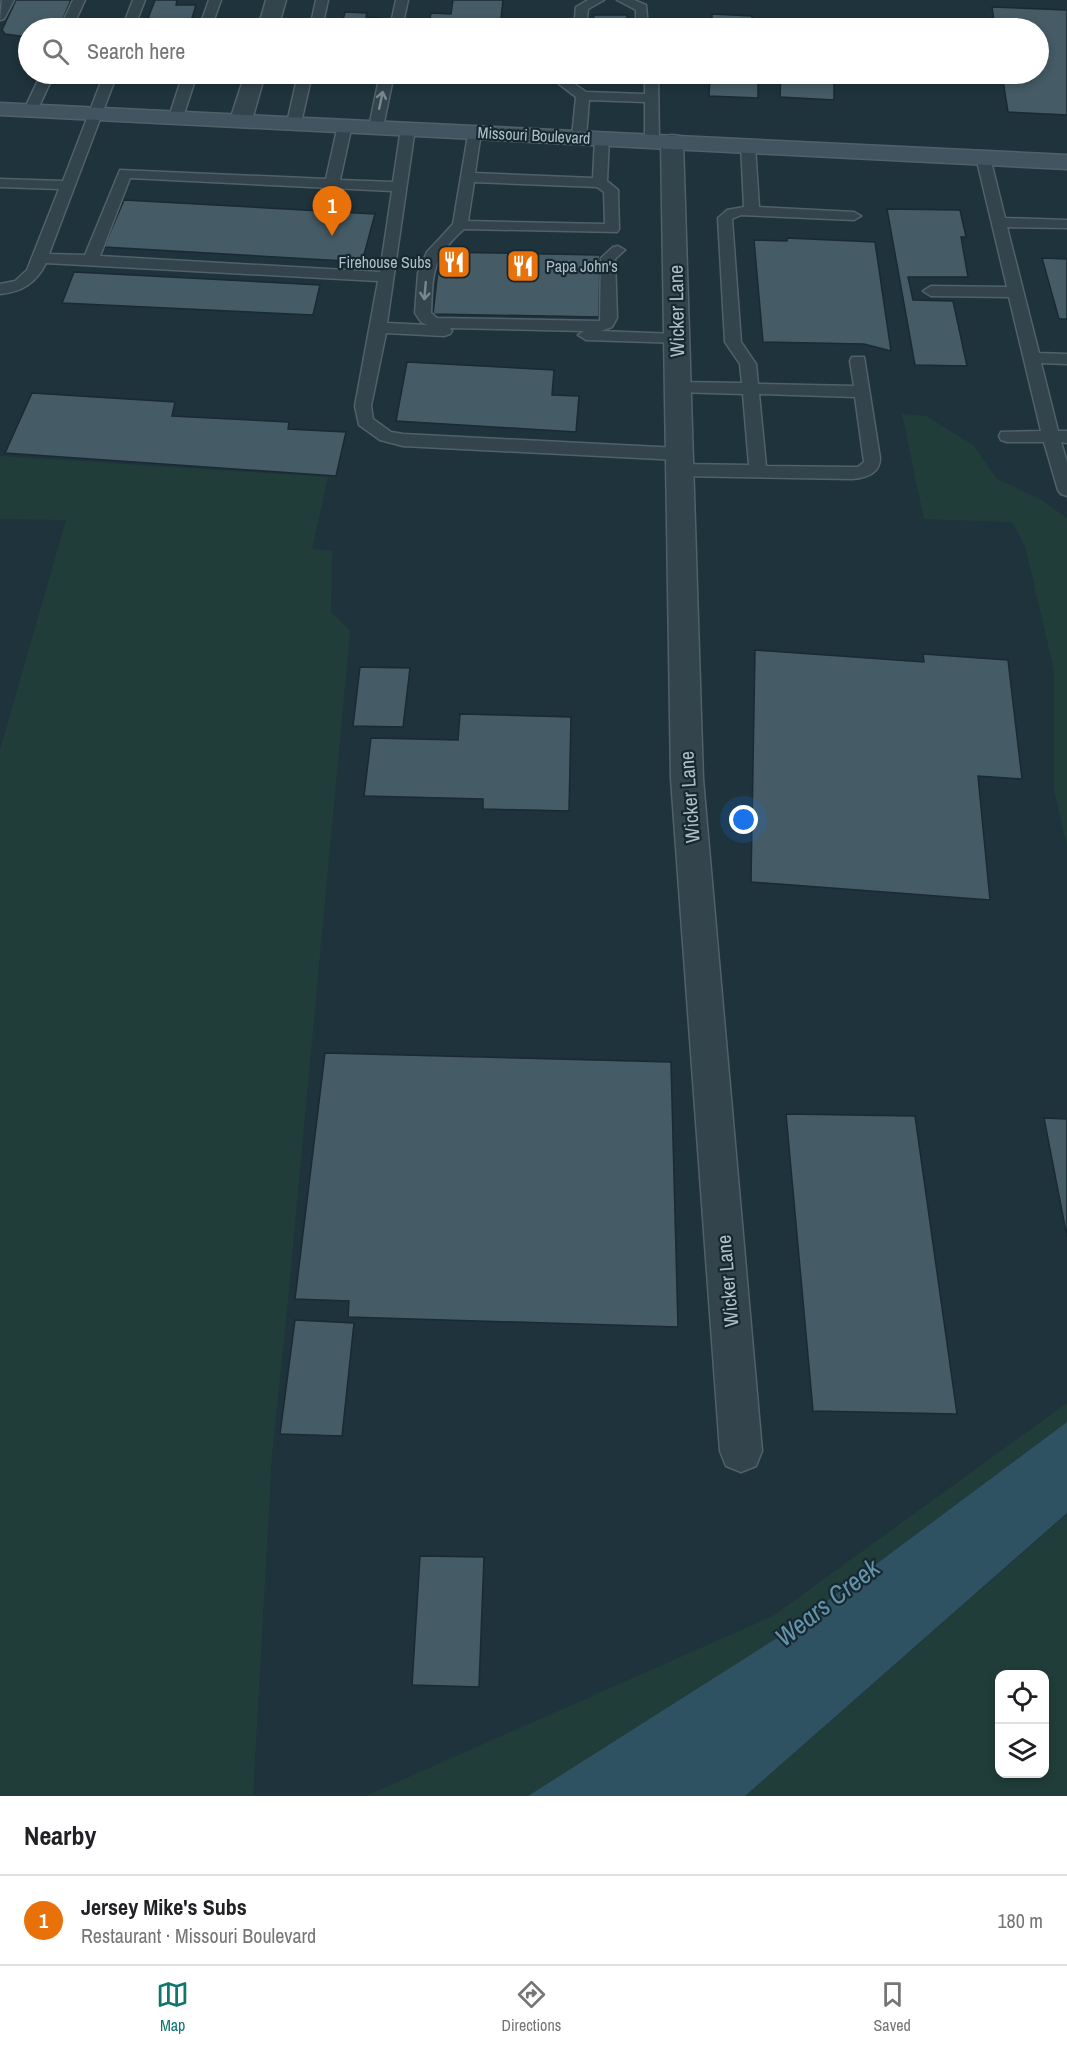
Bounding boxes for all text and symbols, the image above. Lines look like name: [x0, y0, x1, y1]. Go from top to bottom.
search box: [18, 18, 1049, 84]
icon: search: [39, 35, 72, 68]
text: Search here: [87, 36, 185, 66]
one-way arrow: [376, 91, 387, 110]
street label: Missouri Boulevard: [477, 121, 591, 149]
pin: 1: [312, 186, 352, 236]
restaurant icon: Firehouse Subs: [436, 244, 472, 280]
restaurant icon: Papa John's: [505, 248, 541, 284]
place label: Firehouse Subs: [338, 251, 431, 273]
place label: Papa John's: [546, 255, 618, 277]
street label: Wicker Lane: [662, 265, 690, 357]
one-way arrow: [419, 281, 430, 301]
street label: Wicker Lane: [672, 750, 706, 844]
your location: [729, 805, 758, 834]
street label: Wicker Lane: [710, 1234, 744, 1328]
water label: Wears Creek: [767, 1549, 888, 1654]
map controls: [995, 1670, 1049, 1778]
button: locate: [995, 1670, 1049, 1724]
button: layers: [995, 1724, 1049, 1778]
text: Nearby: [24, 1818, 96, 1853]
text: Jersey Mike's Subs: [81, 1892, 247, 1922]
text: 1: [39, 1907, 48, 1934]
text: 180 m: [997, 1907, 1043, 1934]
text: Restaurant · Missouri Boulevard: [81, 1922, 316, 1949]
tab: Map: [156, 1978, 189, 2036]
tab: Directions: [501, 1978, 561, 2036]
tab: Saved: [874, 1978, 911, 2036]

